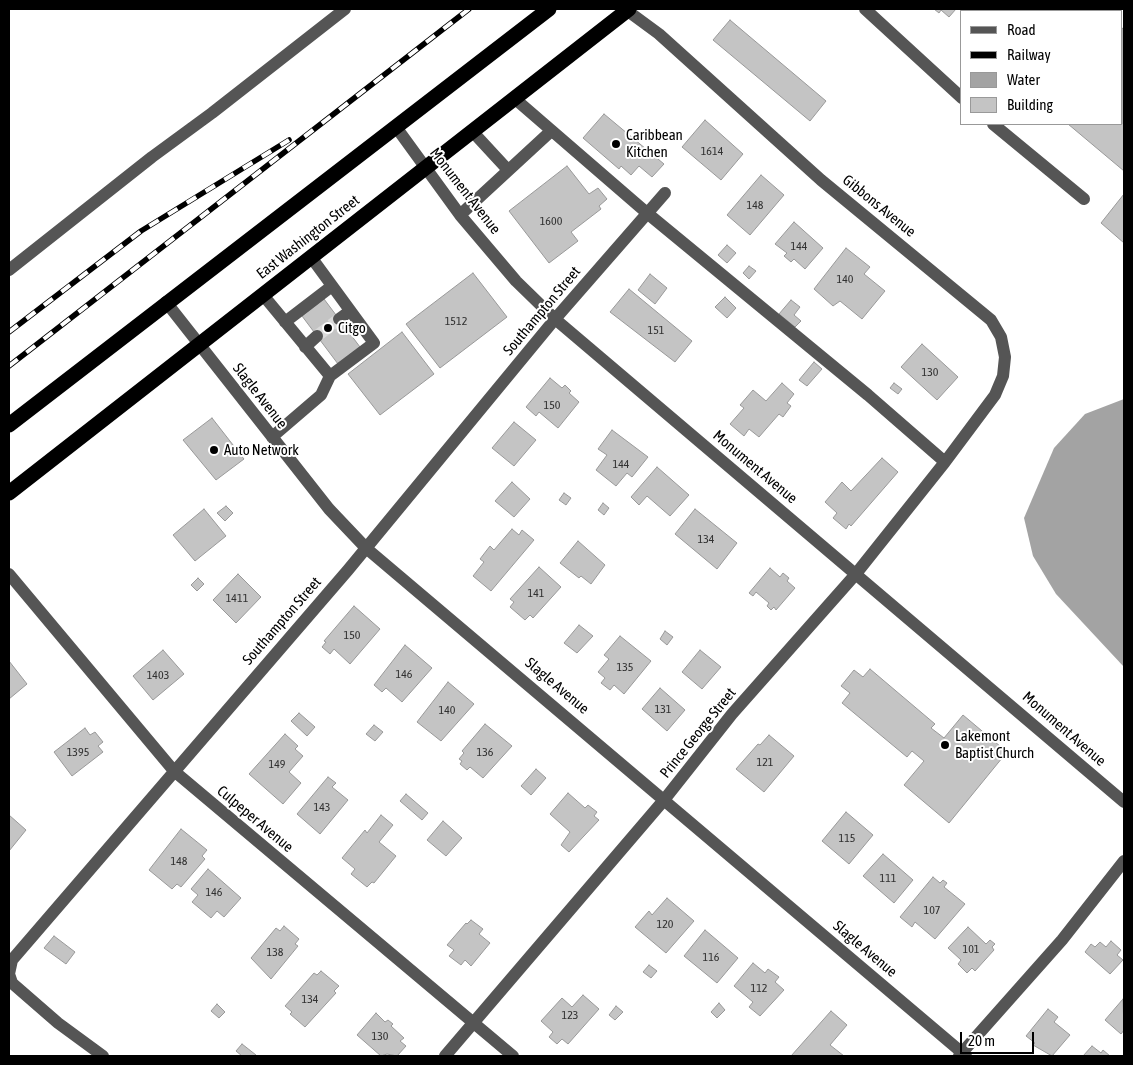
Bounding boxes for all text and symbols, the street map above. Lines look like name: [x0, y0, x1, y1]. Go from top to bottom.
legend: [960, 10, 1123, 125]
text: Road: [1007, 21, 1036, 38]
text: Railway: [1007, 46, 1051, 63]
text: Water: [1007, 71, 1040, 88]
text: Building: [1007, 96, 1053, 113]
place label: Caribbean Kitchen: [626, 126, 683, 161]
marker: Caribbean Kitchen: [610, 138, 622, 150]
street label: Monument Avenue: [426, 144, 504, 238]
house number: 1614: [701, 144, 723, 158]
street label: Gibbons Avenue: [839, 171, 919, 241]
street label: East Washington Street: [253, 191, 363, 283]
house number: 148: [747, 198, 763, 212]
house number: 1600: [540, 214, 562, 228]
house number: 144: [791, 239, 807, 253]
street label: Southampton Street: [500, 263, 584, 359]
house number: 140: [837, 272, 853, 286]
house number: 1512: [445, 314, 467, 328]
place label: Citgo: [338, 319, 366, 337]
marker: Citgo: [322, 322, 334, 334]
house number: 151: [648, 323, 664, 337]
street label: Slagle Avenue: [229, 360, 291, 432]
house number: 130: [922, 365, 938, 379]
house number: 150: [544, 398, 560, 412]
street label: Monument Avenue: [709, 427, 801, 507]
place label: Auto Network: [224, 441, 299, 459]
marker: Auto Network: [208, 444, 220, 456]
house number: 144: [613, 457, 629, 471]
house number: 134: [698, 532, 714, 546]
street label: Southampton Street: [239, 573, 325, 669]
house number: 141: [528, 586, 544, 600]
house number: 1411: [226, 591, 248, 605]
house number: 150: [344, 628, 360, 642]
street label: Slagle Avenue: [521, 654, 593, 718]
house number: 135: [617, 660, 633, 674]
house number: 146: [396, 667, 412, 681]
house number: 1403: [147, 668, 169, 682]
street label: Prince George Street: [656, 684, 740, 782]
street label: Monument Avenue: [1019, 688, 1109, 770]
house number: 131: [655, 702, 671, 716]
house number: 140: [439, 703, 455, 717]
place label: Lakemont Baptist Church: [955, 727, 1034, 762]
marker: Lakemont Baptist Church: [939, 739, 951, 751]
house number: 1395: [67, 745, 89, 759]
house number: 136: [477, 745, 493, 759]
house number: 121: [757, 755, 773, 769]
house number: 149: [269, 757, 285, 771]
street label: Culpeper Avenue: [213, 782, 297, 856]
house number: 143: [314, 800, 330, 814]
house number: 115: [839, 831, 855, 845]
house number: 148: [171, 854, 187, 868]
house number: 111: [880, 871, 896, 885]
house number: 146: [206, 885, 222, 899]
house number: 107: [924, 903, 940, 917]
house number: 120: [657, 917, 673, 931]
street label: Slagle Avenue: [829, 917, 901, 981]
house number: 101: [963, 942, 979, 956]
house number: 138: [267, 945, 283, 959]
house number: 116: [703, 950, 719, 964]
house number: 112: [751, 981, 767, 995]
house number: 134: [302, 992, 318, 1006]
house number: 123: [562, 1008, 578, 1022]
scale bar: [963, 1022, 1037, 1054]
house number: 130: [372, 1029, 388, 1043]
text: 20 m: [968, 1032, 995, 1049]

